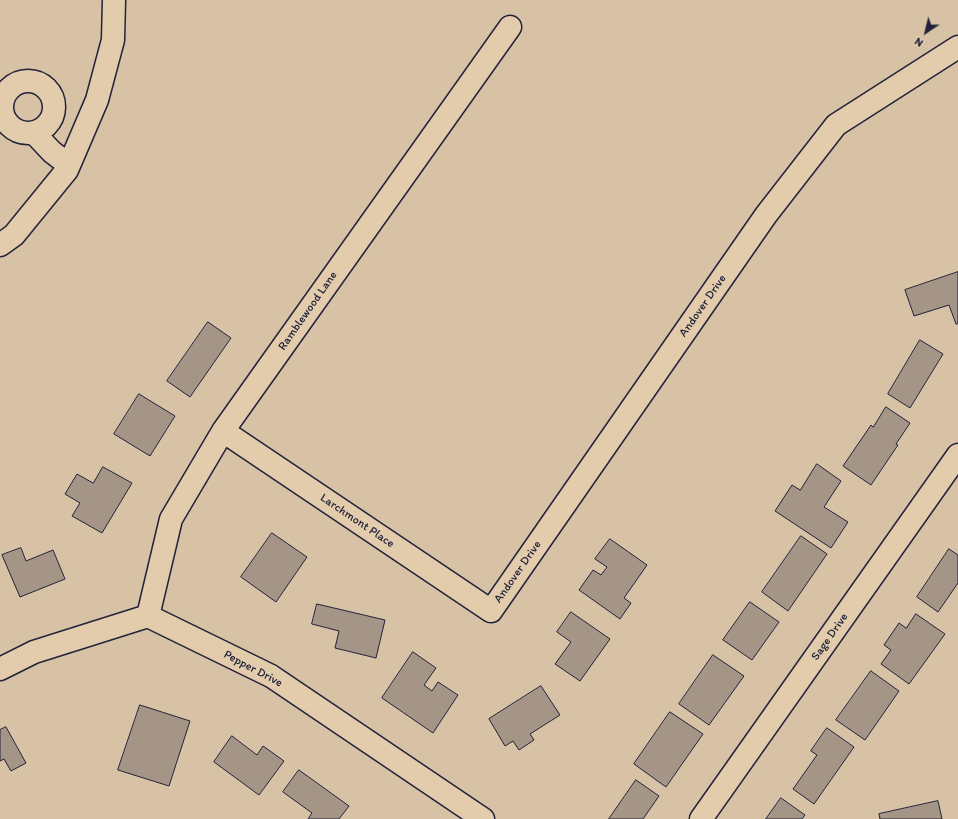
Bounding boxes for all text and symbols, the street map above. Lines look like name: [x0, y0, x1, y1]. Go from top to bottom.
north arrow: [906, 12, 946, 52]
text: N: [912, 35, 926, 50]
street label: Ramblewood Lane: [275, 269, 341, 353]
street label: Andover Drive: [676, 272, 730, 340]
street label: Larchmont Place: [317, 491, 397, 551]
street label: Andover Drive: [491, 538, 545, 606]
street label: Sage Drive: [808, 611, 852, 663]
street label: Pepper Drive: [221, 647, 285, 691]

